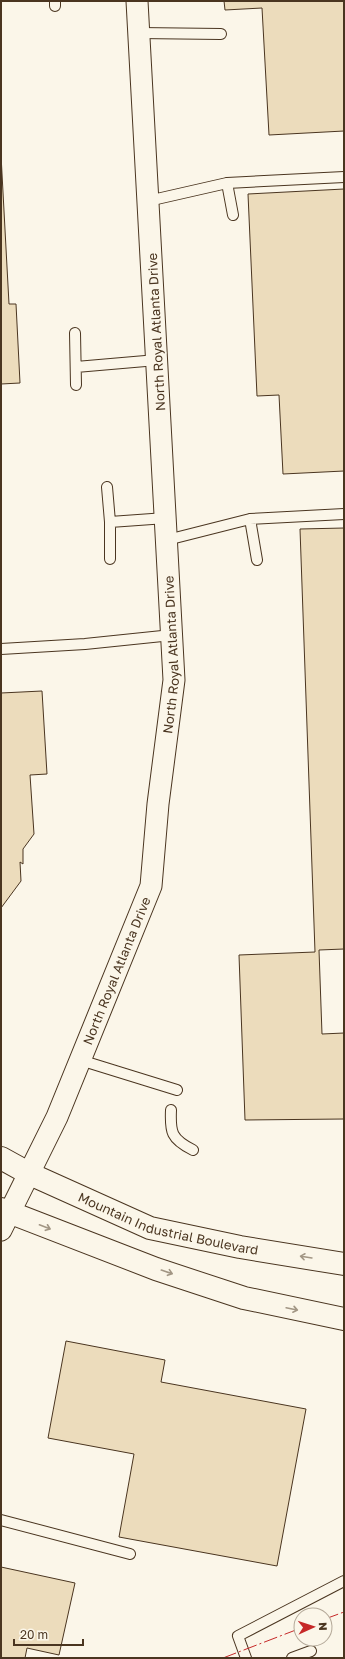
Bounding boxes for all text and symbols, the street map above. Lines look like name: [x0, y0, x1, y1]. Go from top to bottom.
street label: North Royal Atlanta Drive: [144, 253, 168, 411]
street label: North Royal Atlanta Drive: [159, 575, 182, 735]
street label: North Royal Atlanta Drive: [79, 894, 154, 1047]
street label: Mountain Industrial Boulevard: [76, 1189, 260, 1258]
one-way arrow: [39, 1223, 51, 1231]
one-way arrow: [299, 1253, 312, 1261]
one-way arrow: [161, 1269, 173, 1277]
one-way arrow: [285, 1305, 298, 1313]
north arrow: [293, 1607, 333, 1647]
scale bar: [14, 1621, 83, 1647]
text: N: [317, 1622, 330, 1631]
text: 20 m: [20, 1627, 48, 1642]

